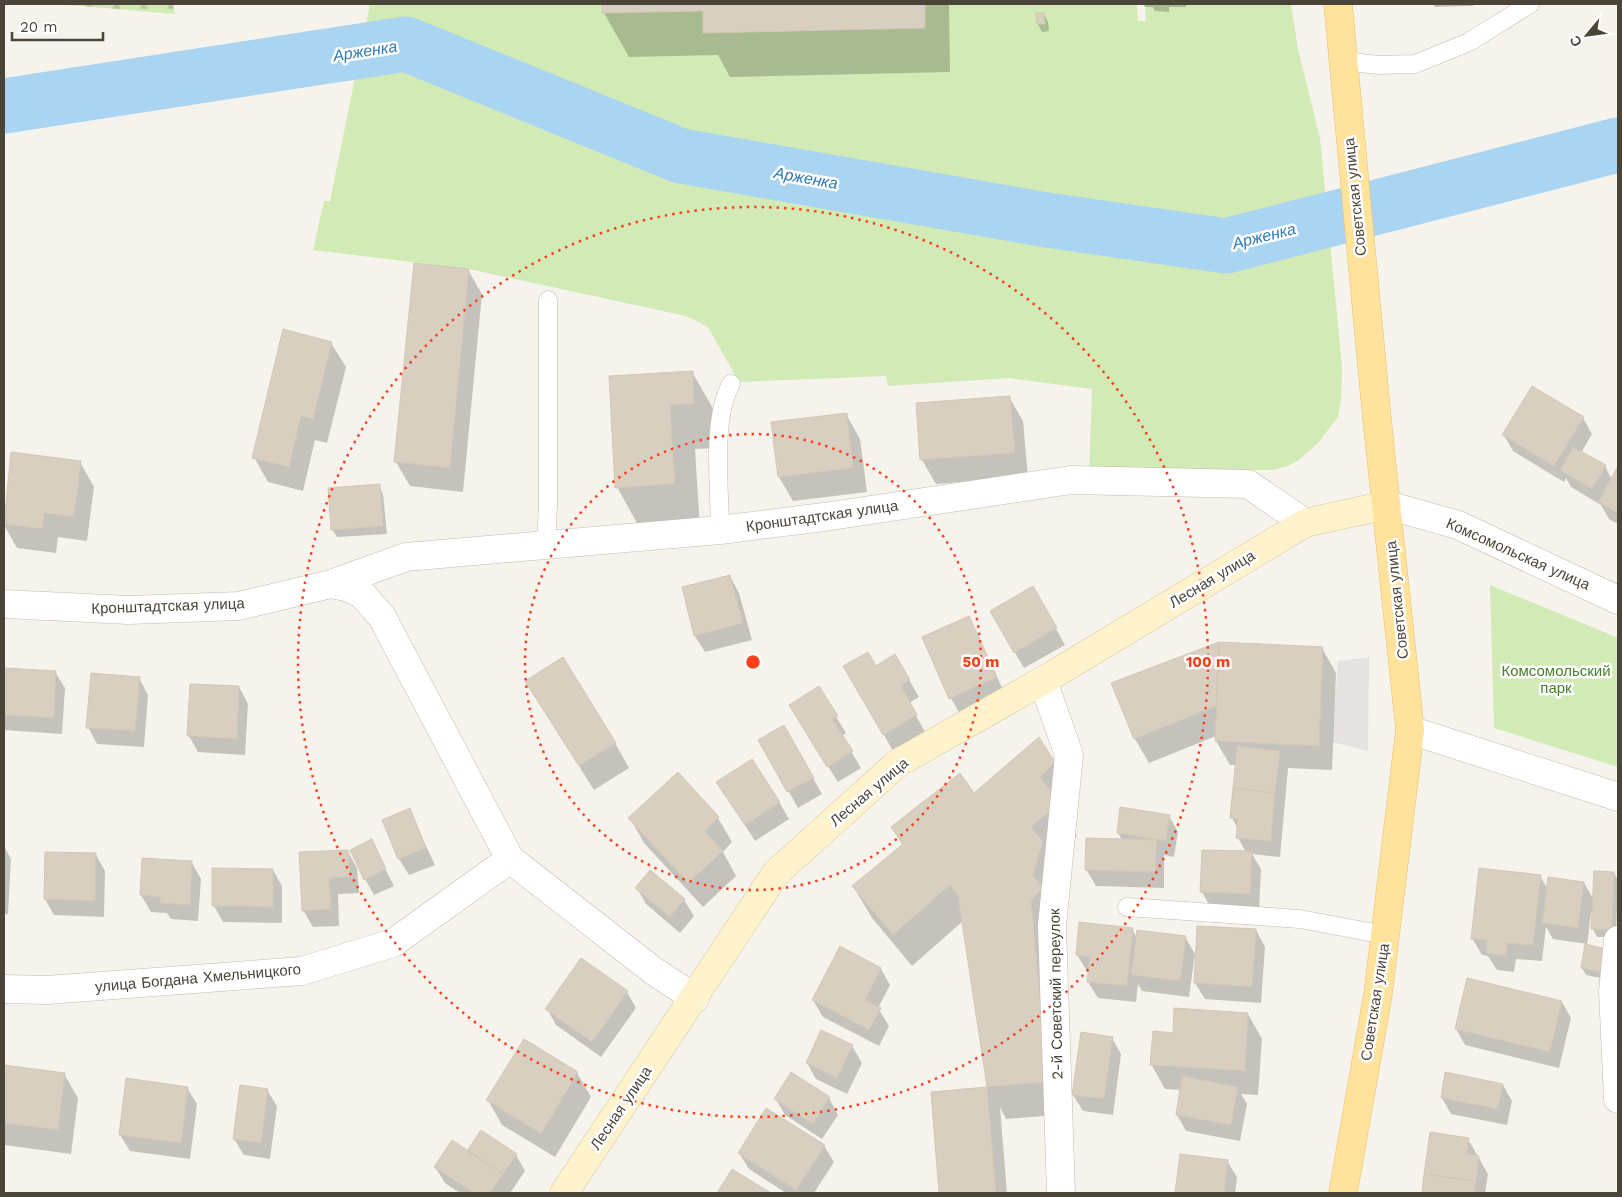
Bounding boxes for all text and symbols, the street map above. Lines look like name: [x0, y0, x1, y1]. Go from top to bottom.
scale bar: [12, 10, 104, 42]
north arrow: [1562, 10, 1612, 60]
text: 20 m: [20, 18, 58, 36]
text: С: [1566, 33, 1585, 50]
water label: Арженка: [331, 37, 398, 66]
street label: Советская улица: [1340, 136, 1370, 257]
water label: Арженка: [772, 163, 840, 193]
water label: Арженка: [1229, 219, 1298, 253]
street label: Кронштадтская улица: [745, 496, 900, 536]
street label: Комсомольская улица: [1443, 514, 1593, 594]
street label: Советская улица: [1382, 539, 1412, 660]
street label: Лесная улица: [1166, 546, 1259, 612]
street label: Кронштадтская улица: [91, 594, 246, 618]
centre of rings: [744, 653, 762, 671]
text: 50 m: [963, 653, 999, 671]
text: 100 m: [1186, 653, 1230, 671]
park label: Комсомольский парк: [1501, 662, 1611, 697]
street label: Лесная улица: [826, 754, 912, 830]
street label: 2-й Советский переулок: [1046, 908, 1066, 1080]
street label: Советская улица: [1357, 941, 1393, 1062]
street label: улица Богдана Хмельницкого: [94, 960, 302, 996]
street label: Лесная улица: [586, 1062, 656, 1153]

